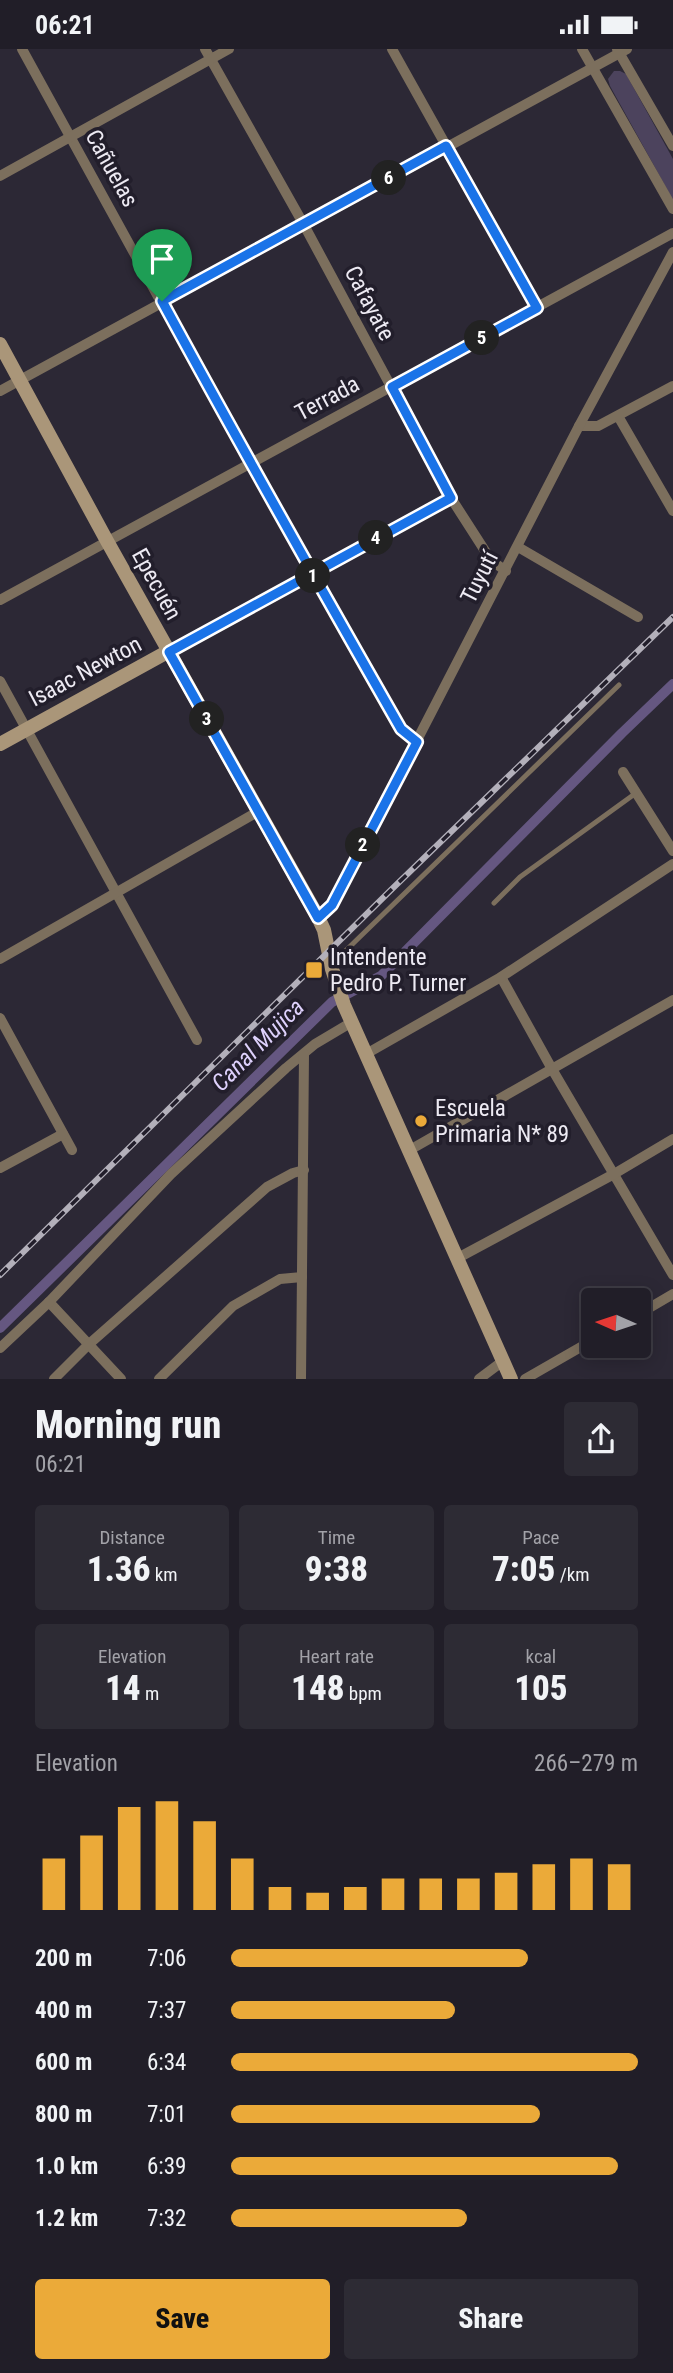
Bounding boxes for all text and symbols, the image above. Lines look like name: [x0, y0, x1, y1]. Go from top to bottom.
text: 06:21: [35, 10, 95, 40]
street label: Cañuelas: [79, 125, 144, 211]
pin: 6: [372, 160, 406, 195]
text: 6: [384, 166, 393, 189]
pin: [132, 229, 192, 301]
icon: arrive: [143, 240, 181, 278]
street label: Cafayate: [339, 261, 400, 345]
pin: 5: [464, 321, 500, 355]
text: 5: [477, 326, 486, 349]
street label: Terrada: [291, 370, 364, 426]
pin: 4: [358, 521, 394, 555]
text: 4: [371, 526, 380, 549]
street label: Epecuén: [126, 544, 187, 625]
street label: Tuyutí: [455, 545, 505, 608]
pin: 1: [296, 559, 330, 593]
text: 1: [308, 564, 317, 587]
street label: Isaac Newton: [24, 631, 146, 712]
pin: 3: [190, 701, 224, 737]
text: 3: [202, 707, 211, 730]
pin: 2: [346, 827, 380, 863]
text: 2: [358, 833, 367, 856]
place label: Intendente Pedro P. Turner: [330, 944, 466, 997]
marker: Intendente Pedro P. Turner: [304, 960, 324, 980]
water label: Canal Mujica: [206, 993, 310, 1097]
place label: Escuela Primaria N* 89: [435, 1095, 569, 1148]
marker: Escuela Primaria N* 89: [413, 1113, 429, 1129]
north arrow: [581, 1288, 651, 1358]
map controls: [581, 1288, 651, 1358]
button: share: [564, 1402, 638, 1476]
text: Morning run: [35, 1403, 221, 1447]
text: 06:21: [35, 1451, 86, 1478]
text: Distance: [99, 1526, 165, 1549]
text: Time: [318, 1526, 355, 1549]
text: Pace: [522, 1526, 559, 1549]
text: 1.36: [87, 1549, 150, 1590]
text: 9:38: [305, 1549, 368, 1590]
text: 7:05: [492, 1549, 555, 1590]
text: km: [150, 1563, 178, 1586]
text: /km: [555, 1563, 590, 1586]
text: Elevation: [98, 1645, 166, 1668]
text: Heart rate: [299, 1645, 374, 1668]
text: kcal: [526, 1645, 556, 1668]
text: 14: [105, 1668, 141, 1709]
text: 148: [291, 1668, 344, 1709]
text: 105: [514, 1668, 568, 1709]
text: m: [141, 1682, 159, 1705]
text: bpm: [344, 1682, 382, 1705]
text: Elevation: [35, 1750, 118, 1777]
text: 266–279 m: [534, 1750, 638, 1777]
text: 200 m: [35, 1945, 92, 1972]
text: 7:06: [147, 1945, 186, 1972]
text: 400 m: [35, 1997, 92, 2024]
text: 7:37: [147, 1997, 186, 2024]
text: 600 m: [35, 2049, 92, 2076]
text: 6:34: [147, 2049, 186, 2076]
text: 800 m: [35, 2101, 92, 2128]
text: 7:01: [147, 2101, 186, 2128]
text: 1.0 km: [35, 2153, 98, 2180]
text: 6:39: [147, 2153, 186, 2180]
text: 1.2 km: [35, 2205, 98, 2232]
text: 7:32: [147, 2205, 186, 2232]
button: Save: [35, 2279, 330, 2359]
button: Share: [344, 2279, 638, 2359]

